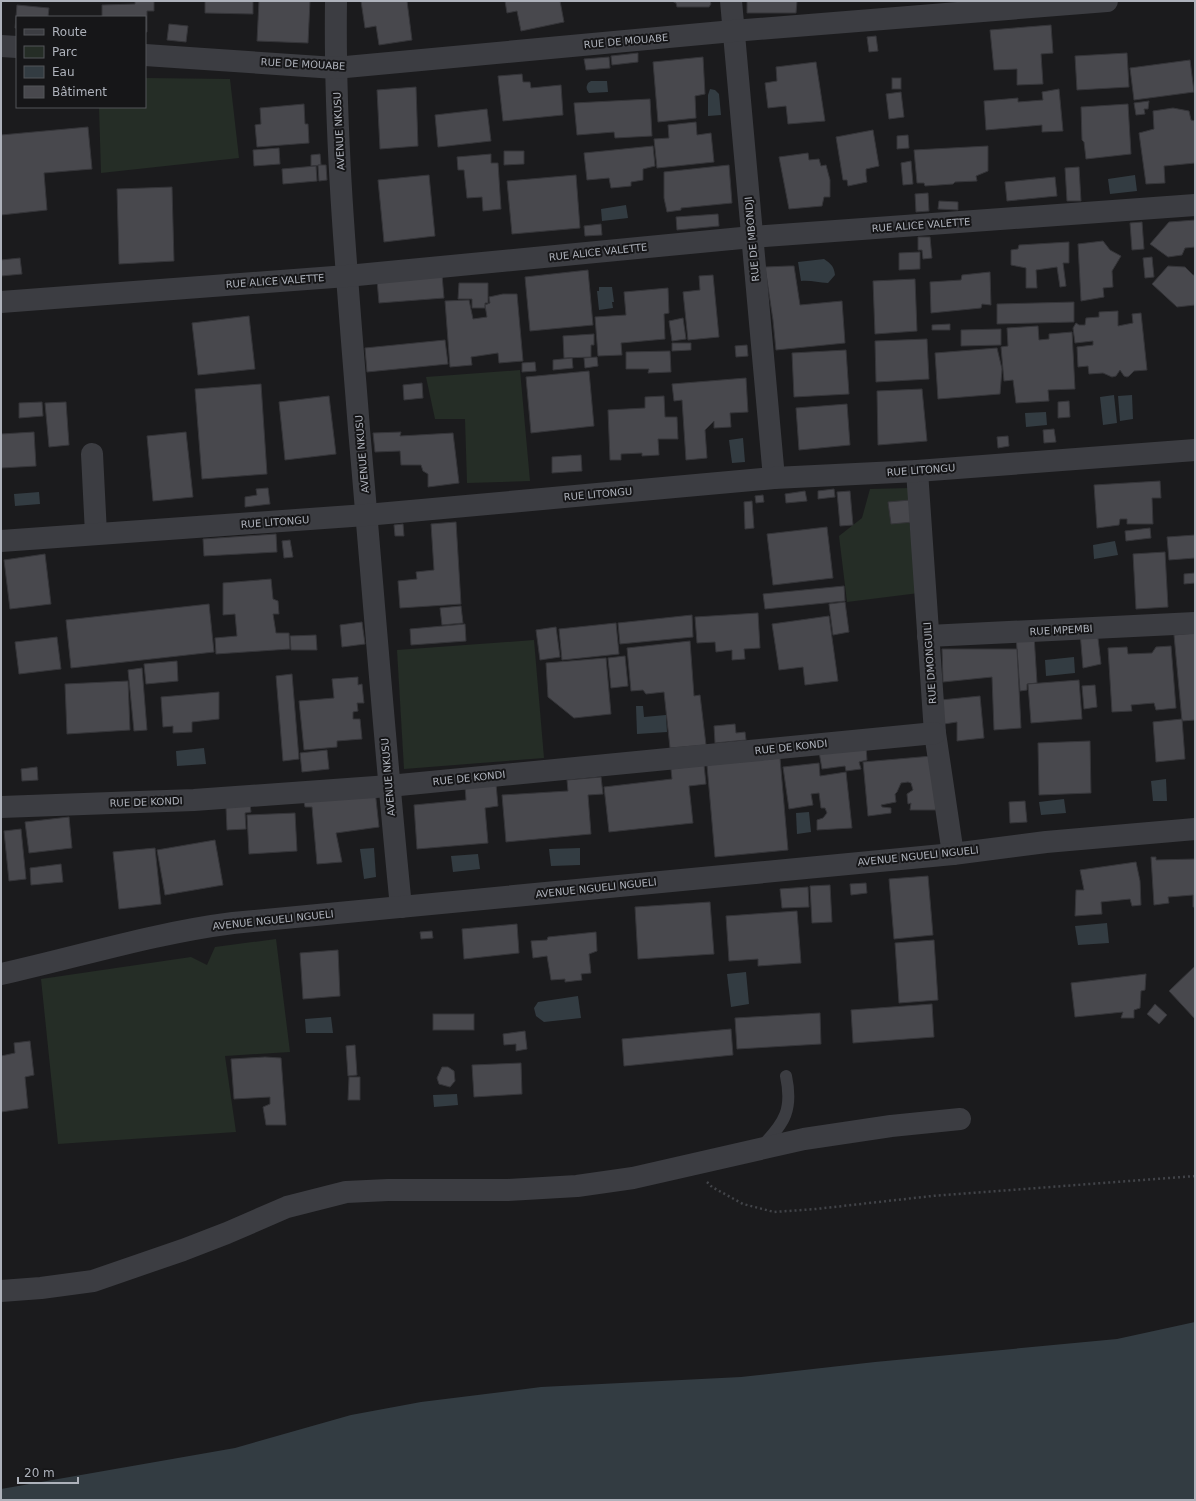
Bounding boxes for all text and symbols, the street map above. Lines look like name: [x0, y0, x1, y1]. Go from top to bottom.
legend: [16, 16, 146, 108]
text: Route: [52, 25, 87, 39]
street label: RUE DE MOUABE: [583, 32, 669, 50]
text: Parc: [52, 45, 77, 59]
street label: RUE DE MOUABE: [260, 56, 346, 72]
text: Eau: [52, 65, 75, 79]
text: Bâtiment: [52, 85, 107, 99]
street label: AVENUE NKUSU: [331, 92, 347, 170]
street label: RUE DE MBONDJI: [743, 196, 761, 282]
street label: RUE ALICE VALETTE: [871, 216, 971, 234]
street label: RUE ALICE VALETTE: [548, 241, 648, 263]
street label: RUE ALICE VALETTE: [225, 272, 325, 290]
street label: AVENUE NKUSU: [353, 414, 371, 494]
street label: RUE LITONGU: [886, 462, 956, 478]
street label: RUE LITONGU: [563, 486, 633, 502]
street label: RUE LITONGU: [240, 514, 310, 530]
street label: RUE DMONGUILI: [922, 622, 938, 704]
street label: RUE MPEMBI: [1029, 623, 1093, 637]
street label: AVENUE NKUSU: [379, 737, 397, 817]
street label: RUE DE KONDI: [754, 738, 828, 756]
street label: RUE DE KONDI: [432, 769, 506, 787]
street label: RUE DE KONDI: [109, 795, 183, 809]
street label: AVENUE NGUELI NGUELI: [857, 844, 979, 868]
street label: AVENUE NGUELI NGUELI: [535, 876, 657, 900]
street label: AVENUE NGUELI NGUELI: [212, 908, 334, 932]
scale bar: [18, 1459, 78, 1485]
text: 20 m: [24, 1466, 55, 1480]

